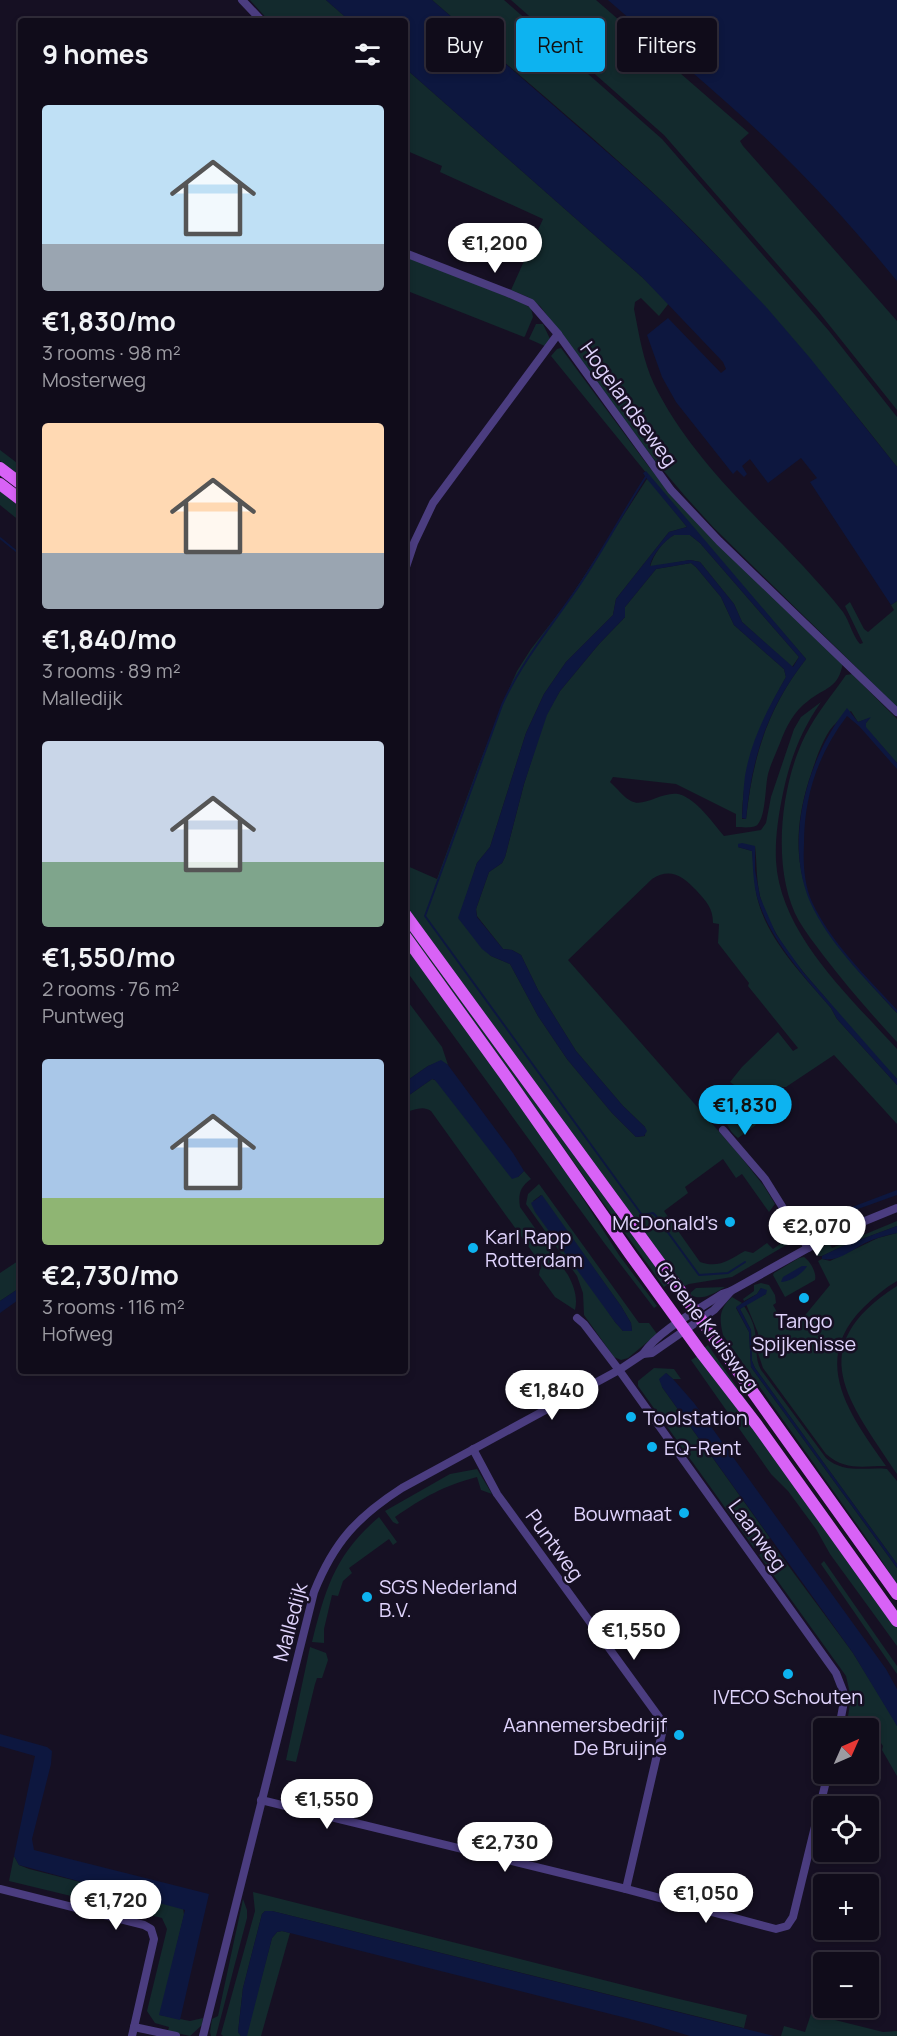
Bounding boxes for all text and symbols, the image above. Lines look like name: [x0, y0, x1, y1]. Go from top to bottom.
chip: Buy: [426, 18, 504, 72]
chip: Rent: [516, 18, 605, 72]
chip: Filters: [617, 18, 717, 72]
text: 9 homes: [42, 36, 149, 72]
icon: filters: [351, 38, 384, 71]
icon: home: [159, 144, 267, 252]
pin: €1,200: [446, 223, 544, 274]
text: €1,200: [462, 229, 528, 256]
text: €1,830/mo: [42, 303, 176, 339]
street label: Hogelandseweg: [574, 336, 684, 472]
text: 3 rooms · 98 m²: [42, 339, 181, 366]
text: Mosterweg: [42, 366, 146, 393]
icon: home: [159, 462, 267, 570]
text: €1,840/mo: [42, 621, 177, 657]
text: 3 rooms · 89 m²: [42, 657, 181, 684]
text: Malledijk: [42, 684, 122, 711]
icon: home: [159, 780, 267, 888]
text: €1,550/mo: [42, 939, 175, 975]
text: 2 rooms · 76 m²: [42, 975, 179, 1002]
text: Puntweg: [42, 1002, 124, 1029]
pin: €1,830: [696, 1085, 794, 1136]
text: €1,830: [713, 1091, 777, 1118]
icon: home: [159, 1098, 267, 1206]
pin: €2,070: [768, 1206, 866, 1257]
place label: McDonald's: [612, 1209, 718, 1236]
text: €2,070: [783, 1212, 851, 1239]
marker: McDonald's: [723, 1215, 737, 1229]
place label: Karl Rapp Rotterdam: [485, 1223, 583, 1273]
marker: Karl Rapp Rotterdam: [466, 1241, 480, 1255]
street label: Groene Kruisweg: [650, 1256, 766, 1396]
text: €2,730/mo: [42, 1257, 179, 1293]
marker: Tango Spijkenisse: [797, 1291, 811, 1305]
text: 3 rooms · 116 m²: [42, 1293, 185, 1320]
place label: Tango Spijkenisse: [752, 1307, 856, 1357]
text: Hofweg: [42, 1320, 113, 1347]
pin: €1,840: [503, 1370, 601, 1421]
text: €1,840: [519, 1376, 585, 1403]
place label: Toolstation: [643, 1404, 748, 1431]
marker: Toolstation: [624, 1410, 638, 1424]
place label: EQ-Rent: [664, 1434, 742, 1461]
marker: EQ-Rent: [645, 1440, 659, 1454]
street label: Laanweg: [723, 1494, 793, 1576]
place label: Bouwmaat: [573, 1500, 672, 1527]
street label: Puntweg: [520, 1504, 590, 1586]
marker: Bouwmaat: [677, 1506, 691, 1520]
place label: SGS Nederland B.V.: [379, 1573, 517, 1623]
street label: Malledijk: [267, 1579, 314, 1664]
marker: SGS Nederland B.V.: [360, 1590, 374, 1604]
pin: €1,550: [585, 1610, 683, 1661]
text: €1,550: [602, 1616, 666, 1643]
marker: IVECO Schouten: [781, 1667, 795, 1681]
place label: IVECO Schouten: [713, 1683, 863, 1710]
place label: Aannemersbedrijf De Bruijne: [503, 1711, 667, 1761]
north arrow: [813, 1718, 879, 1784]
map controls: [813, 1718, 879, 2018]
marker: Aannemersbedrijf De Bruijne: [672, 1728, 686, 1742]
pin: €1,550: [278, 1779, 376, 1830]
text: €1,550: [295, 1785, 359, 1812]
button: locate: [813, 1796, 879, 1862]
pin: €2,730: [456, 1822, 554, 1873]
text: €2,730: [471, 1828, 539, 1855]
pin: €1,050: [657, 1873, 755, 1924]
button: +: [813, 1874, 879, 1940]
text: €1,050: [673, 1879, 739, 1906]
pin: €1,720: [67, 1880, 165, 1931]
text: €1,720: [84, 1886, 148, 1913]
button: −: [813, 1952, 879, 2018]

